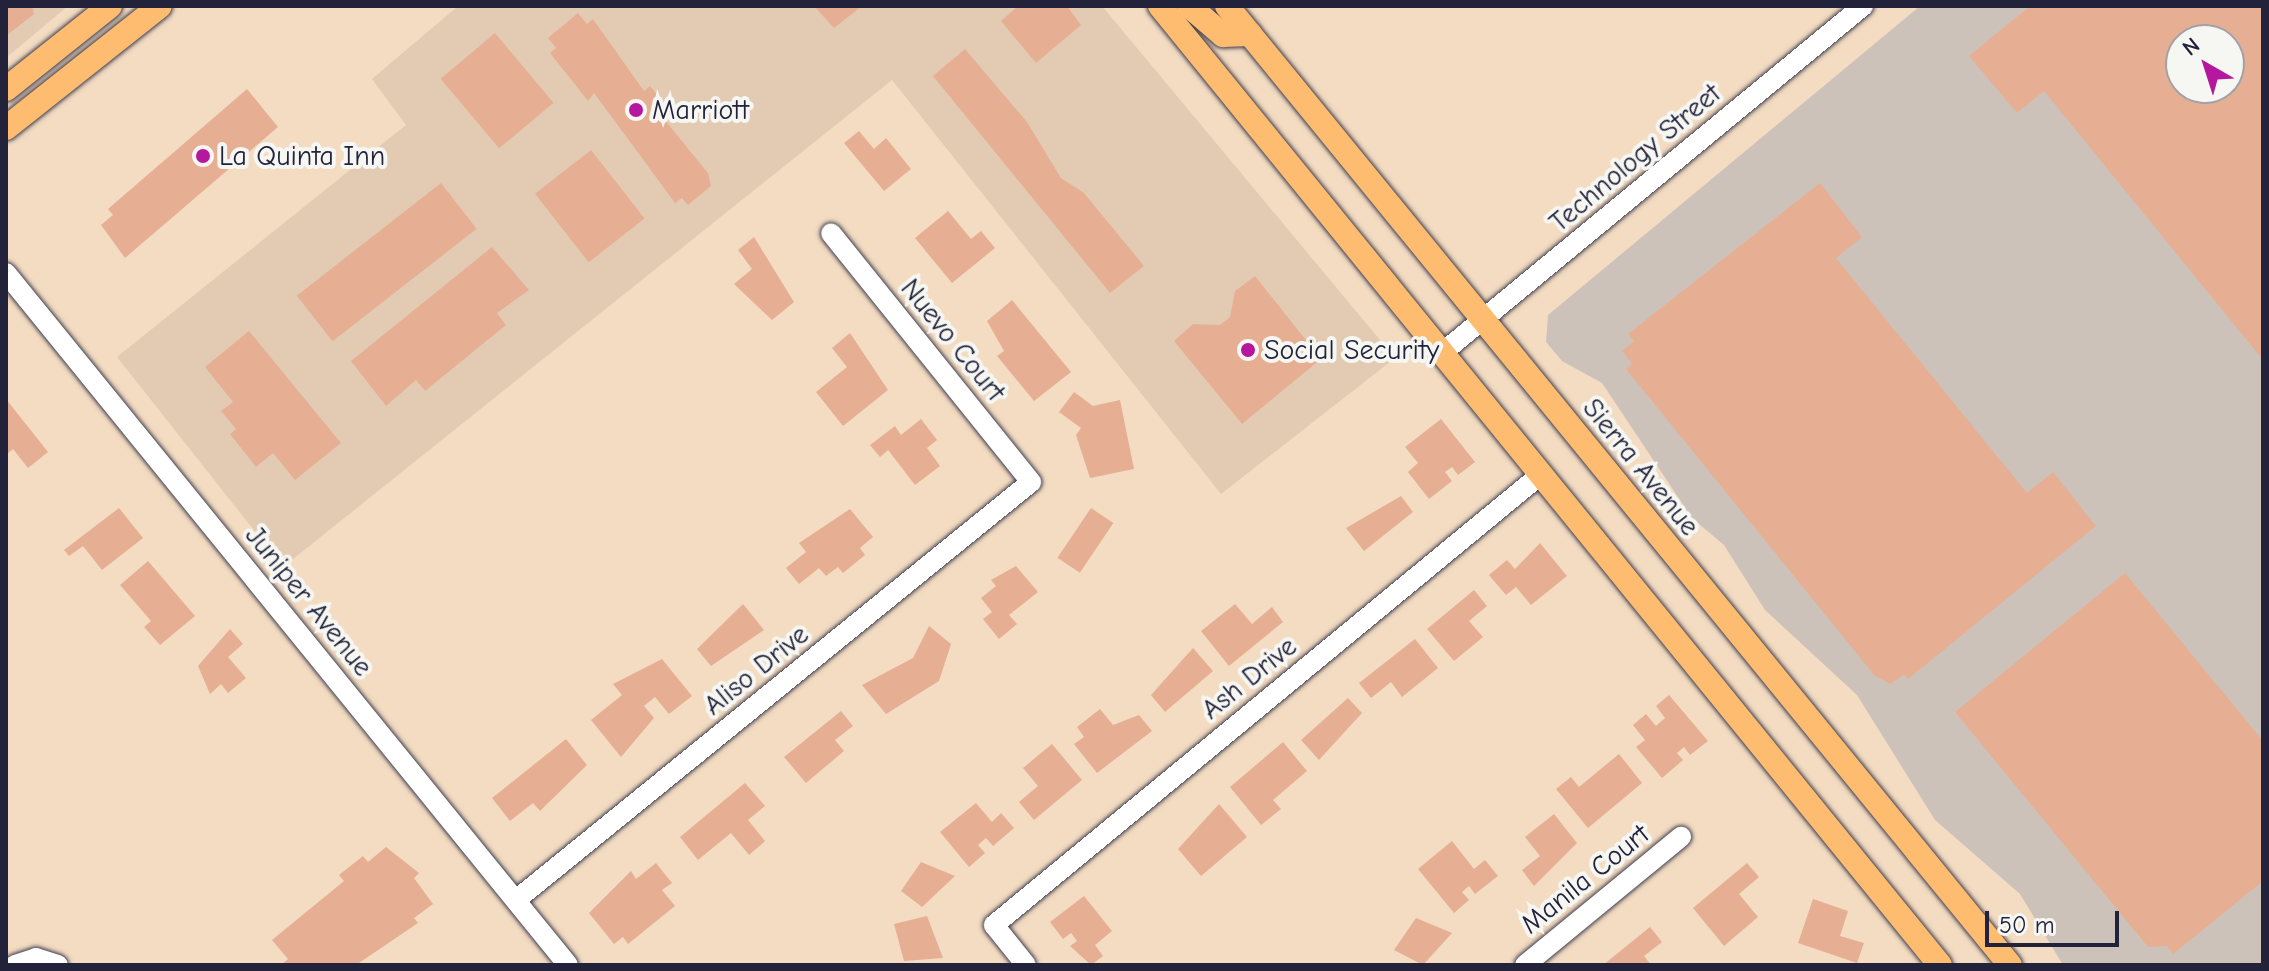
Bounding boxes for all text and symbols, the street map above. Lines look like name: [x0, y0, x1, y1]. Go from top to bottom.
north arrow: [2165, 24, 2245, 104]
text: N: [2177, 32, 2205, 62]
street label: Technology Street: [1543, 77, 1727, 239]
place label: Marriott: [652, 93, 749, 127]
marker: Marriott: [627, 101, 645, 119]
place label: La Quinta Inn: [219, 139, 385, 173]
marker: La Quinta Inn: [194, 147, 212, 165]
street label: Nuevo Court: [894, 272, 1012, 408]
place label: Social Security: [1264, 333, 1439, 367]
marker: Social Security: [1239, 341, 1257, 359]
street label: Sierra Avenue: [1576, 392, 1706, 542]
street label: Juniper Avenue: [238, 519, 380, 683]
street label: Aliso Drive: [697, 618, 815, 722]
street label: Ash Drive: [1195, 630, 1303, 726]
street label: Manila Court: [1514, 817, 1656, 941]
scale bar: [1989, 895, 2123, 945]
text: 50 m: [1999, 911, 2055, 939]

